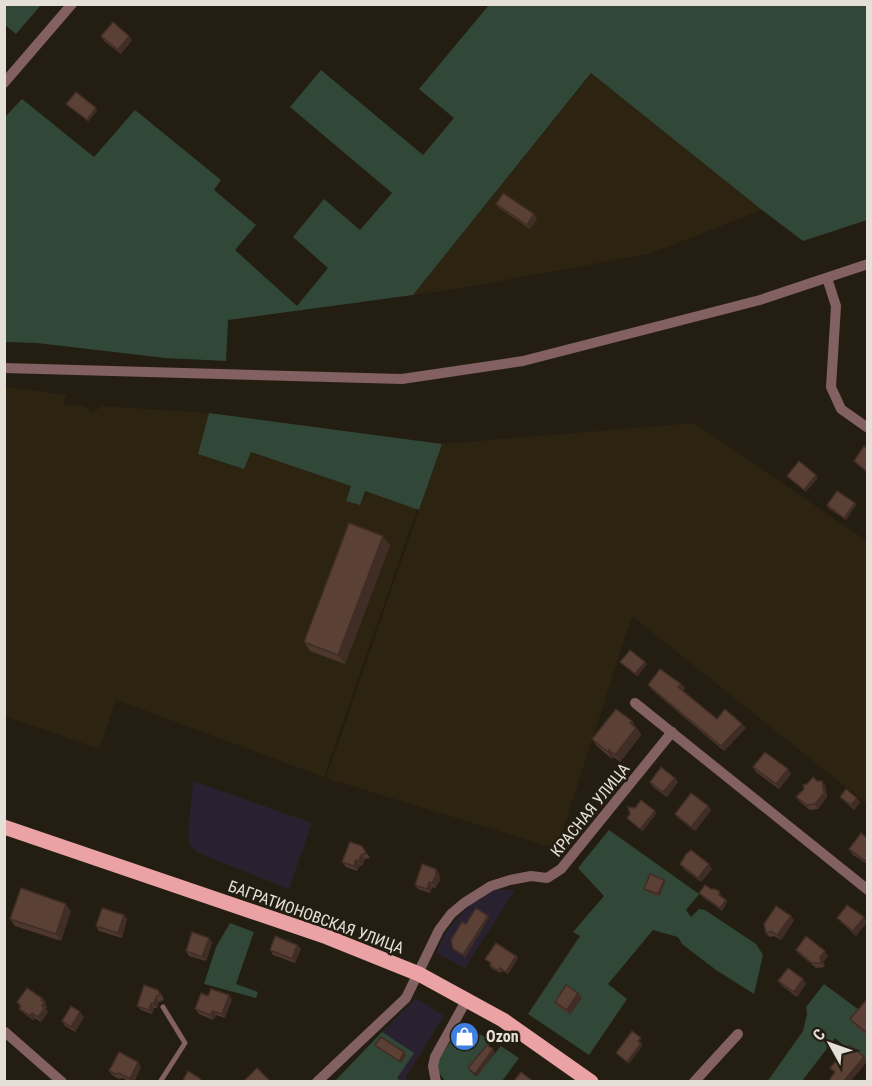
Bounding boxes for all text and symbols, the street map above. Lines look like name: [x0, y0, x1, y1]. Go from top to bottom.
street label: КРАСНАЯ УЛИЦА: [547, 759, 633, 861]
street label: БАГРАТИОНОВСКАЯ УЛИЦА: [226, 876, 406, 958]
north arrow: [800, 1014, 860, 1074]
shop icon: Ozon: [449, 1020, 481, 1052]
text: С: [809, 1025, 829, 1044]
place label: Ozon: [486, 1027, 519, 1046]

